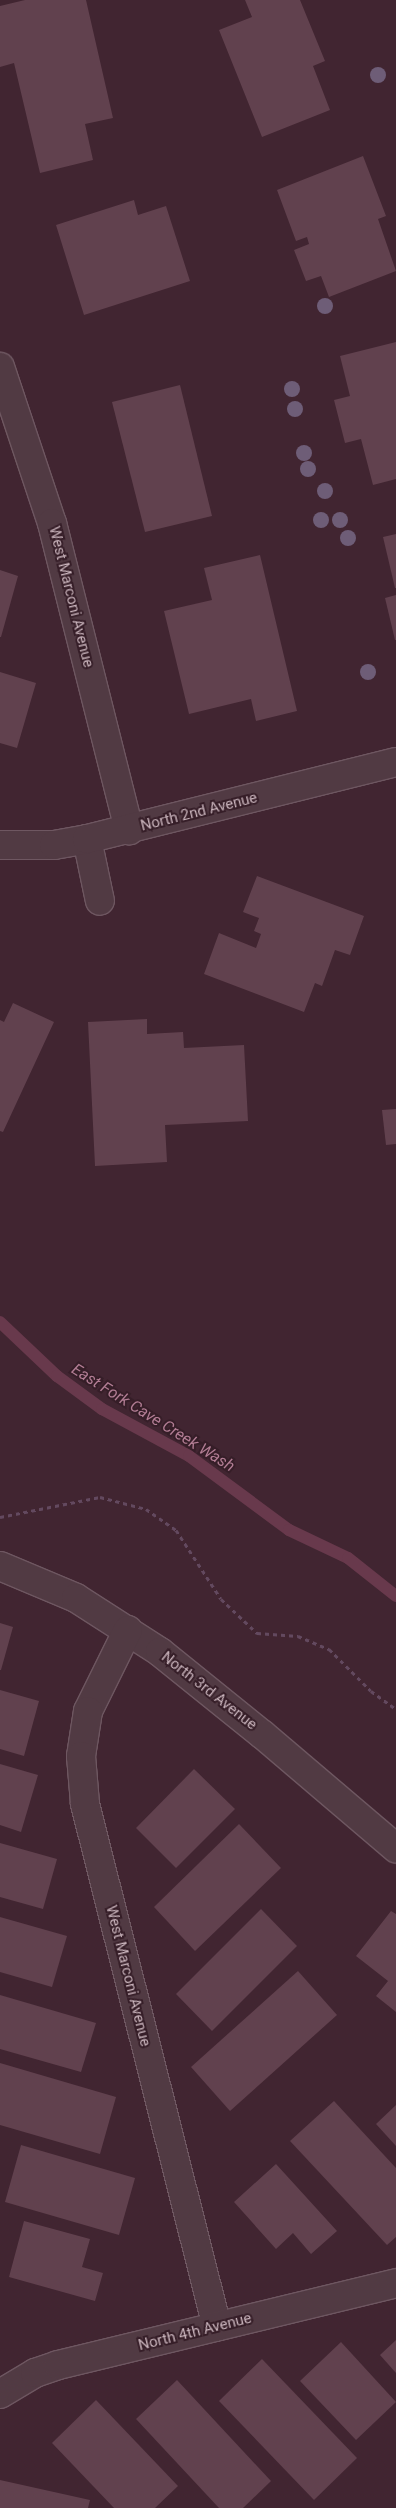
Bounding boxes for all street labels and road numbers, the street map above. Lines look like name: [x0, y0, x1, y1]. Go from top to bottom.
street label: West Marconi Avenue: [45, 525, 97, 669]
street label: North 2nd Avenue: [139, 789, 259, 835]
street label: North 3rd Avenue: [158, 1648, 260, 1734]
street label: West Marconi Avenue: [102, 1904, 154, 2048]
street label: North 4th Avenue: [137, 2309, 253, 2355]

